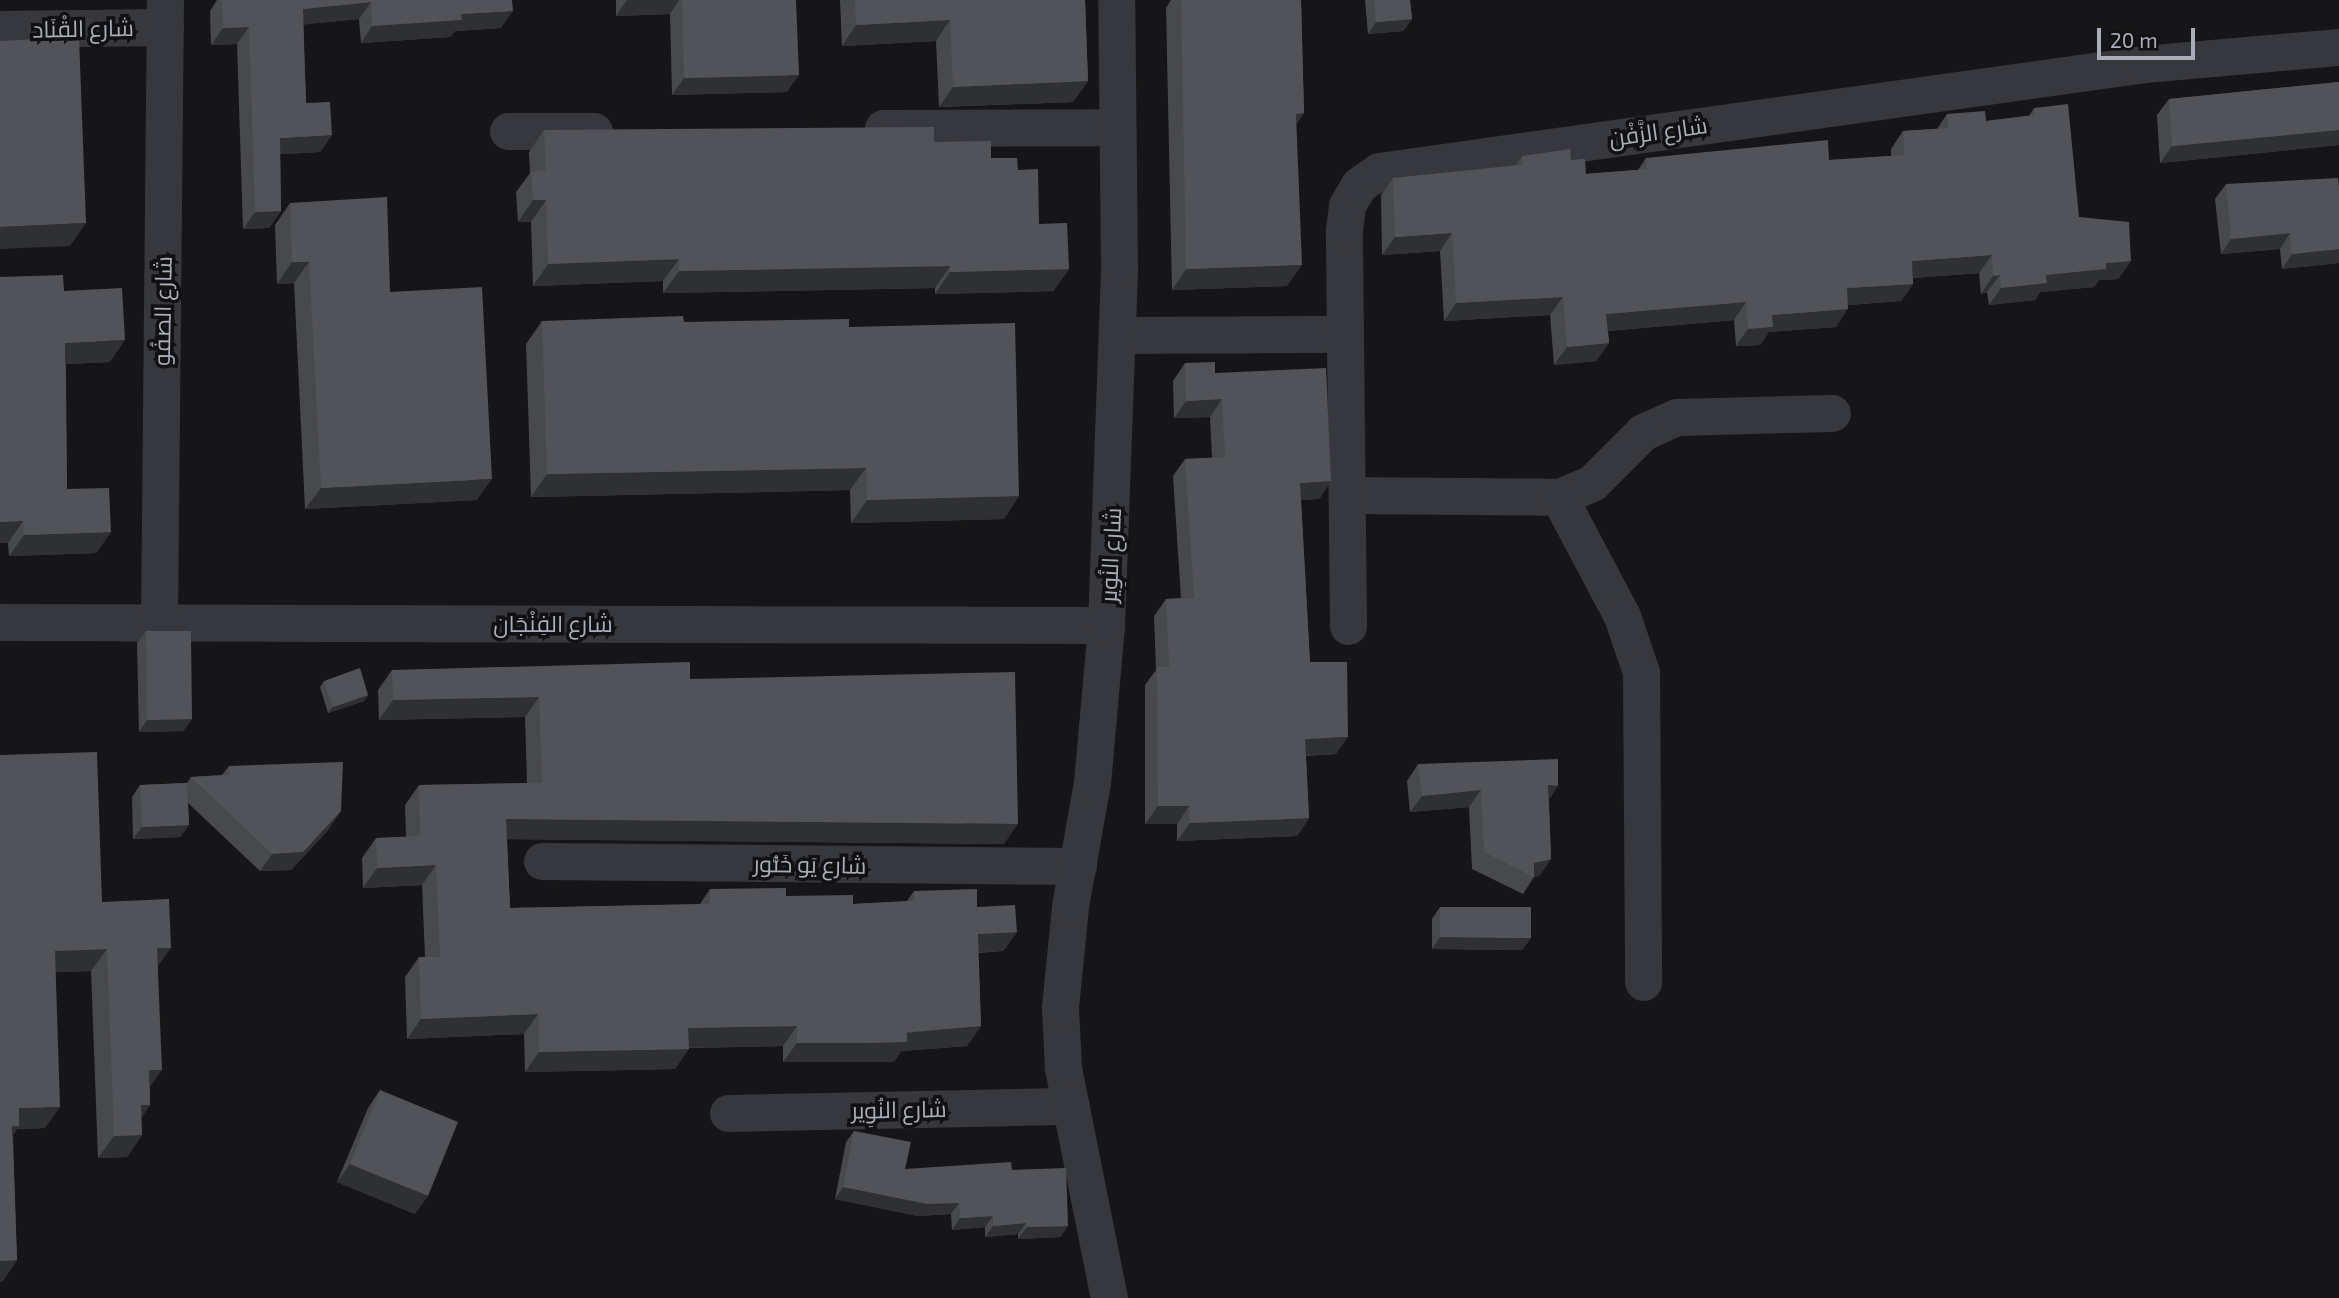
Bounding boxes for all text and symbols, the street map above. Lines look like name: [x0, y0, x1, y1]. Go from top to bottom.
street label: شارع القْنَاد: [32, 13, 134, 43]
scale bar: [2101, 14, 2199, 58]
text: 20 m: [2110, 27, 2158, 52]
street label: شارع الزَّفْن: [1607, 110, 1709, 152]
street label: شارع الصفُو: [147, 256, 177, 366]
street label: شارع النُوِير: [1094, 507, 1126, 603]
street label: شارع الفِنْجَان: [493, 609, 613, 637]
street label: شارع يَو خَنُّور: [753, 849, 867, 879]
street label: شارع النُوِير: [851, 1094, 947, 1124]

